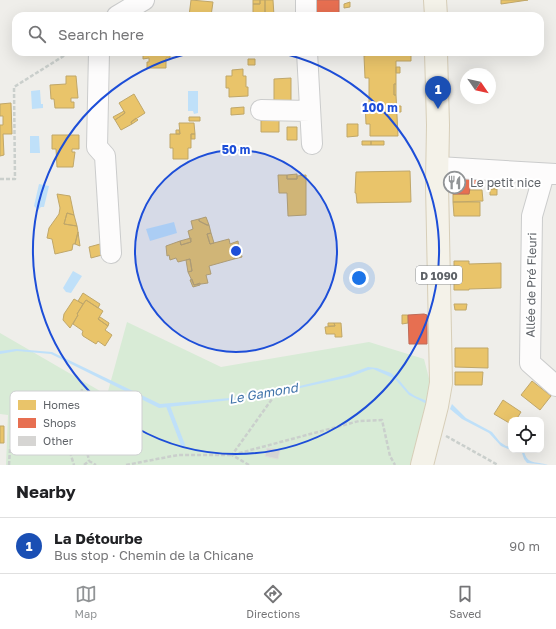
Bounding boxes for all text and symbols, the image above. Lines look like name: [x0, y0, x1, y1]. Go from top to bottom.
search box: [12, 12, 544, 56]
icon: search: [26, 23, 48, 45]
text: Search here: [58, 25, 144, 43]
north arrow: [460, 68, 496, 104]
pin: 1: [425, 76, 451, 109]
text: 100 m: [362, 100, 398, 115]
text: 50 m: [222, 142, 250, 157]
restaurant icon: Le petit nice: [441, 169, 467, 195]
place label: Le petit nice: [470, 175, 541, 190]
street label: Allée de Pré Fleuri: [523, 232, 539, 338]
centre of rings: [229, 244, 243, 258]
road number: D 1090: [416, 266, 462, 284]
your location: [349, 268, 369, 288]
water label: Le Gamond: [227, 379, 301, 407]
legend: [10, 391, 142, 455]
text: Homes: [43, 398, 80, 411]
text: Shops: [43, 416, 76, 429]
map controls: [508, 417, 544, 453]
button: locate: [508, 417, 544, 453]
text: Other: [43, 434, 74, 447]
text: Nearby: [16, 481, 76, 502]
text: La Détourbe: [54, 529, 143, 547]
text: 1: [26, 538, 32, 554]
text: 90 m: [509, 538, 540, 554]
text: Bus stop · Chemin de la Chicane: [54, 547, 253, 563]
tab: Map: [75, 583, 97, 620]
tab: Directions: [246, 583, 300, 620]
tab: Saved: [449, 583, 481, 620]

